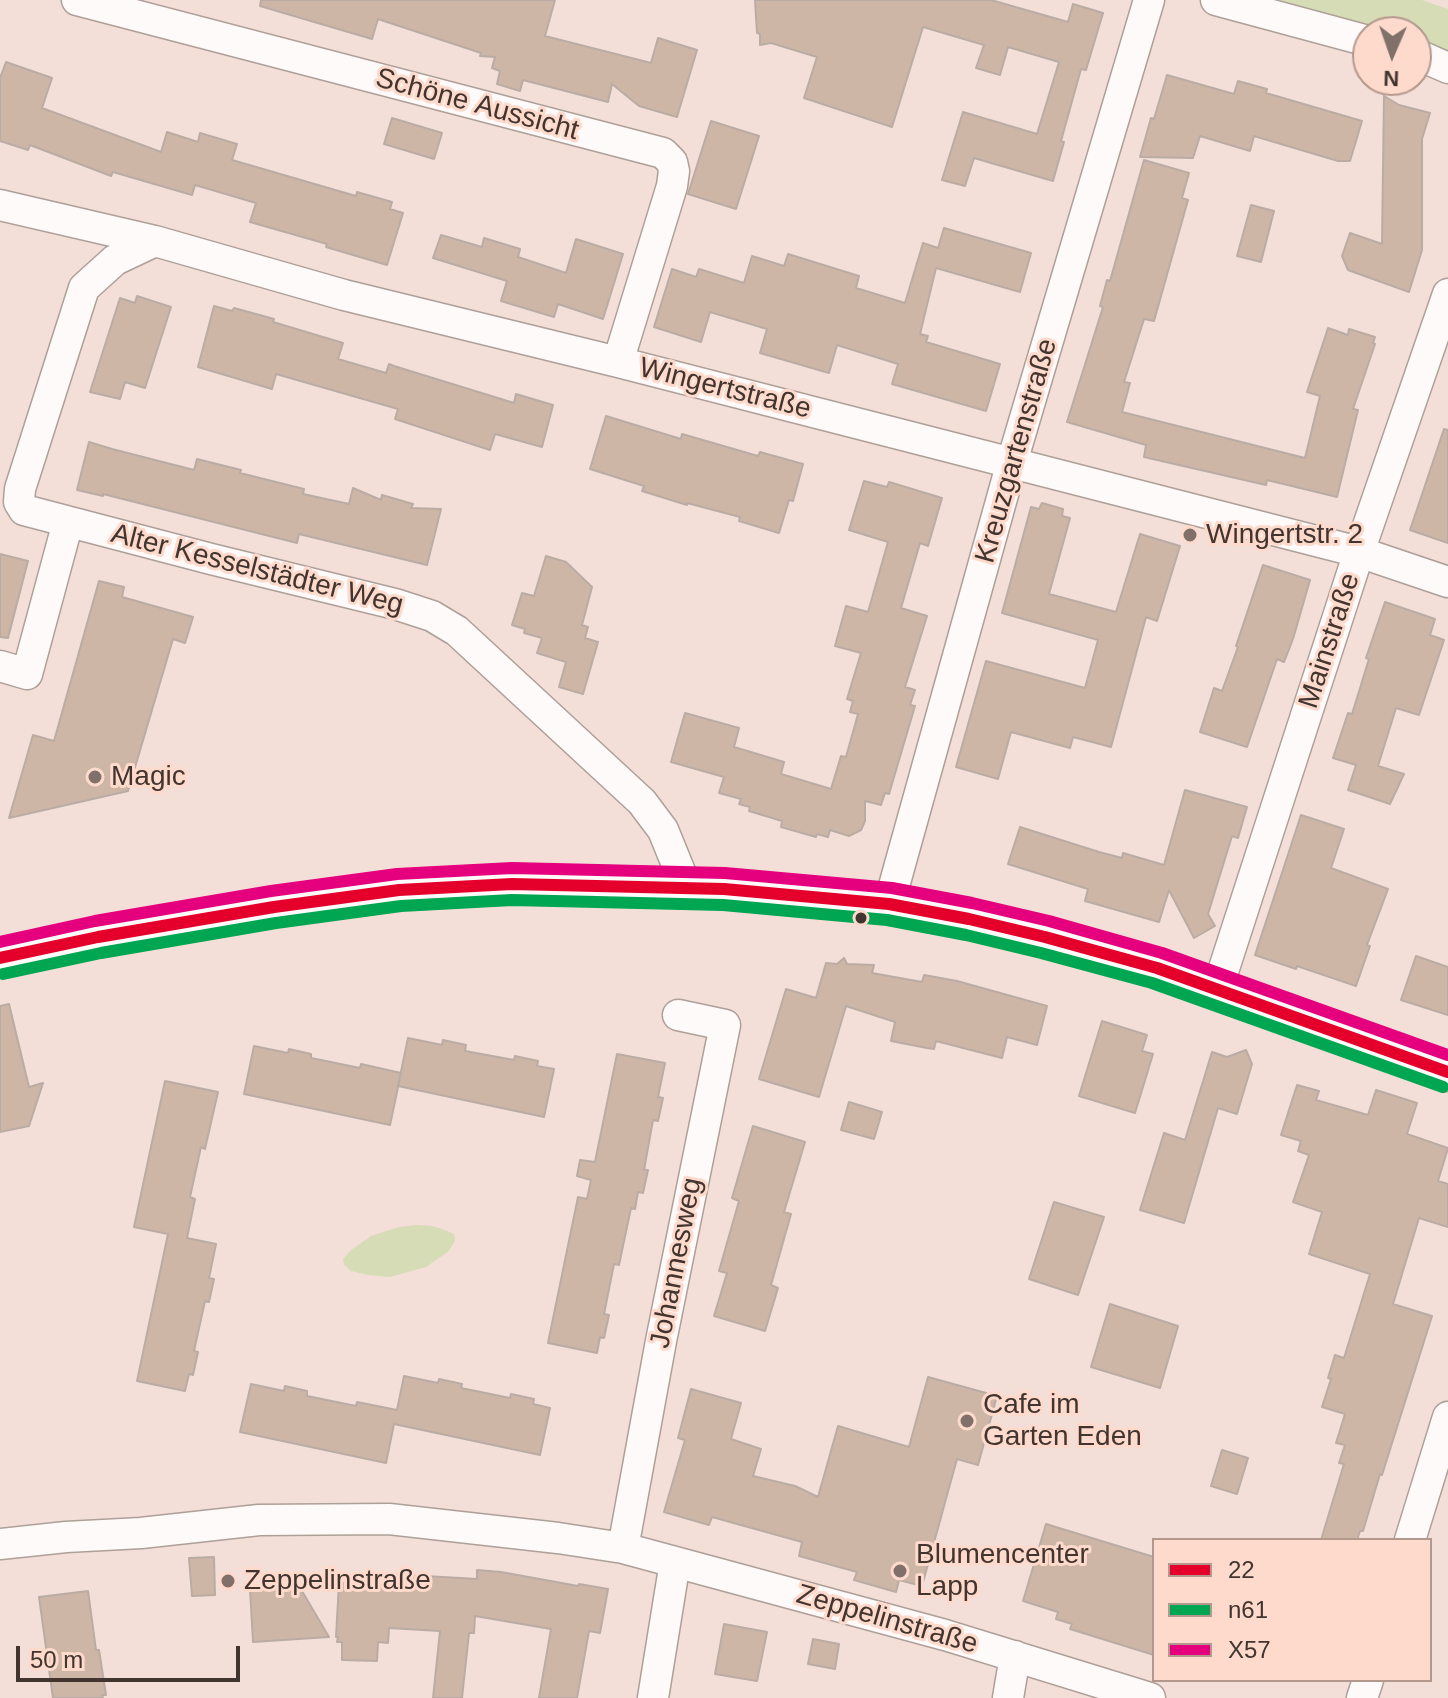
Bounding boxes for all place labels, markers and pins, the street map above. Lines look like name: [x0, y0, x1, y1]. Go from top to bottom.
place label: Wingertstr. 2: [1206, 518, 1363, 552]
marker: Wingertstr. 2: [1181, 526, 1199, 544]
place label: Magic: [111, 760, 186, 794]
marker: Magic: [86, 768, 104, 786]
unlabelled marker: [853, 910, 869, 926]
place label: Cafe im Garten Eden: [983, 1388, 1142, 1454]
marker: Cafe im Garten Eden: [958, 1412, 976, 1430]
place label: Blumencenter Lapp: [916, 1538, 1089, 1604]
marker: Blumencenter Lapp: [891, 1562, 909, 1580]
place label: Zeppelinstraße: [244, 1564, 431, 1598]
marker: Zeppelinstraße: [219, 1572, 237, 1590]

